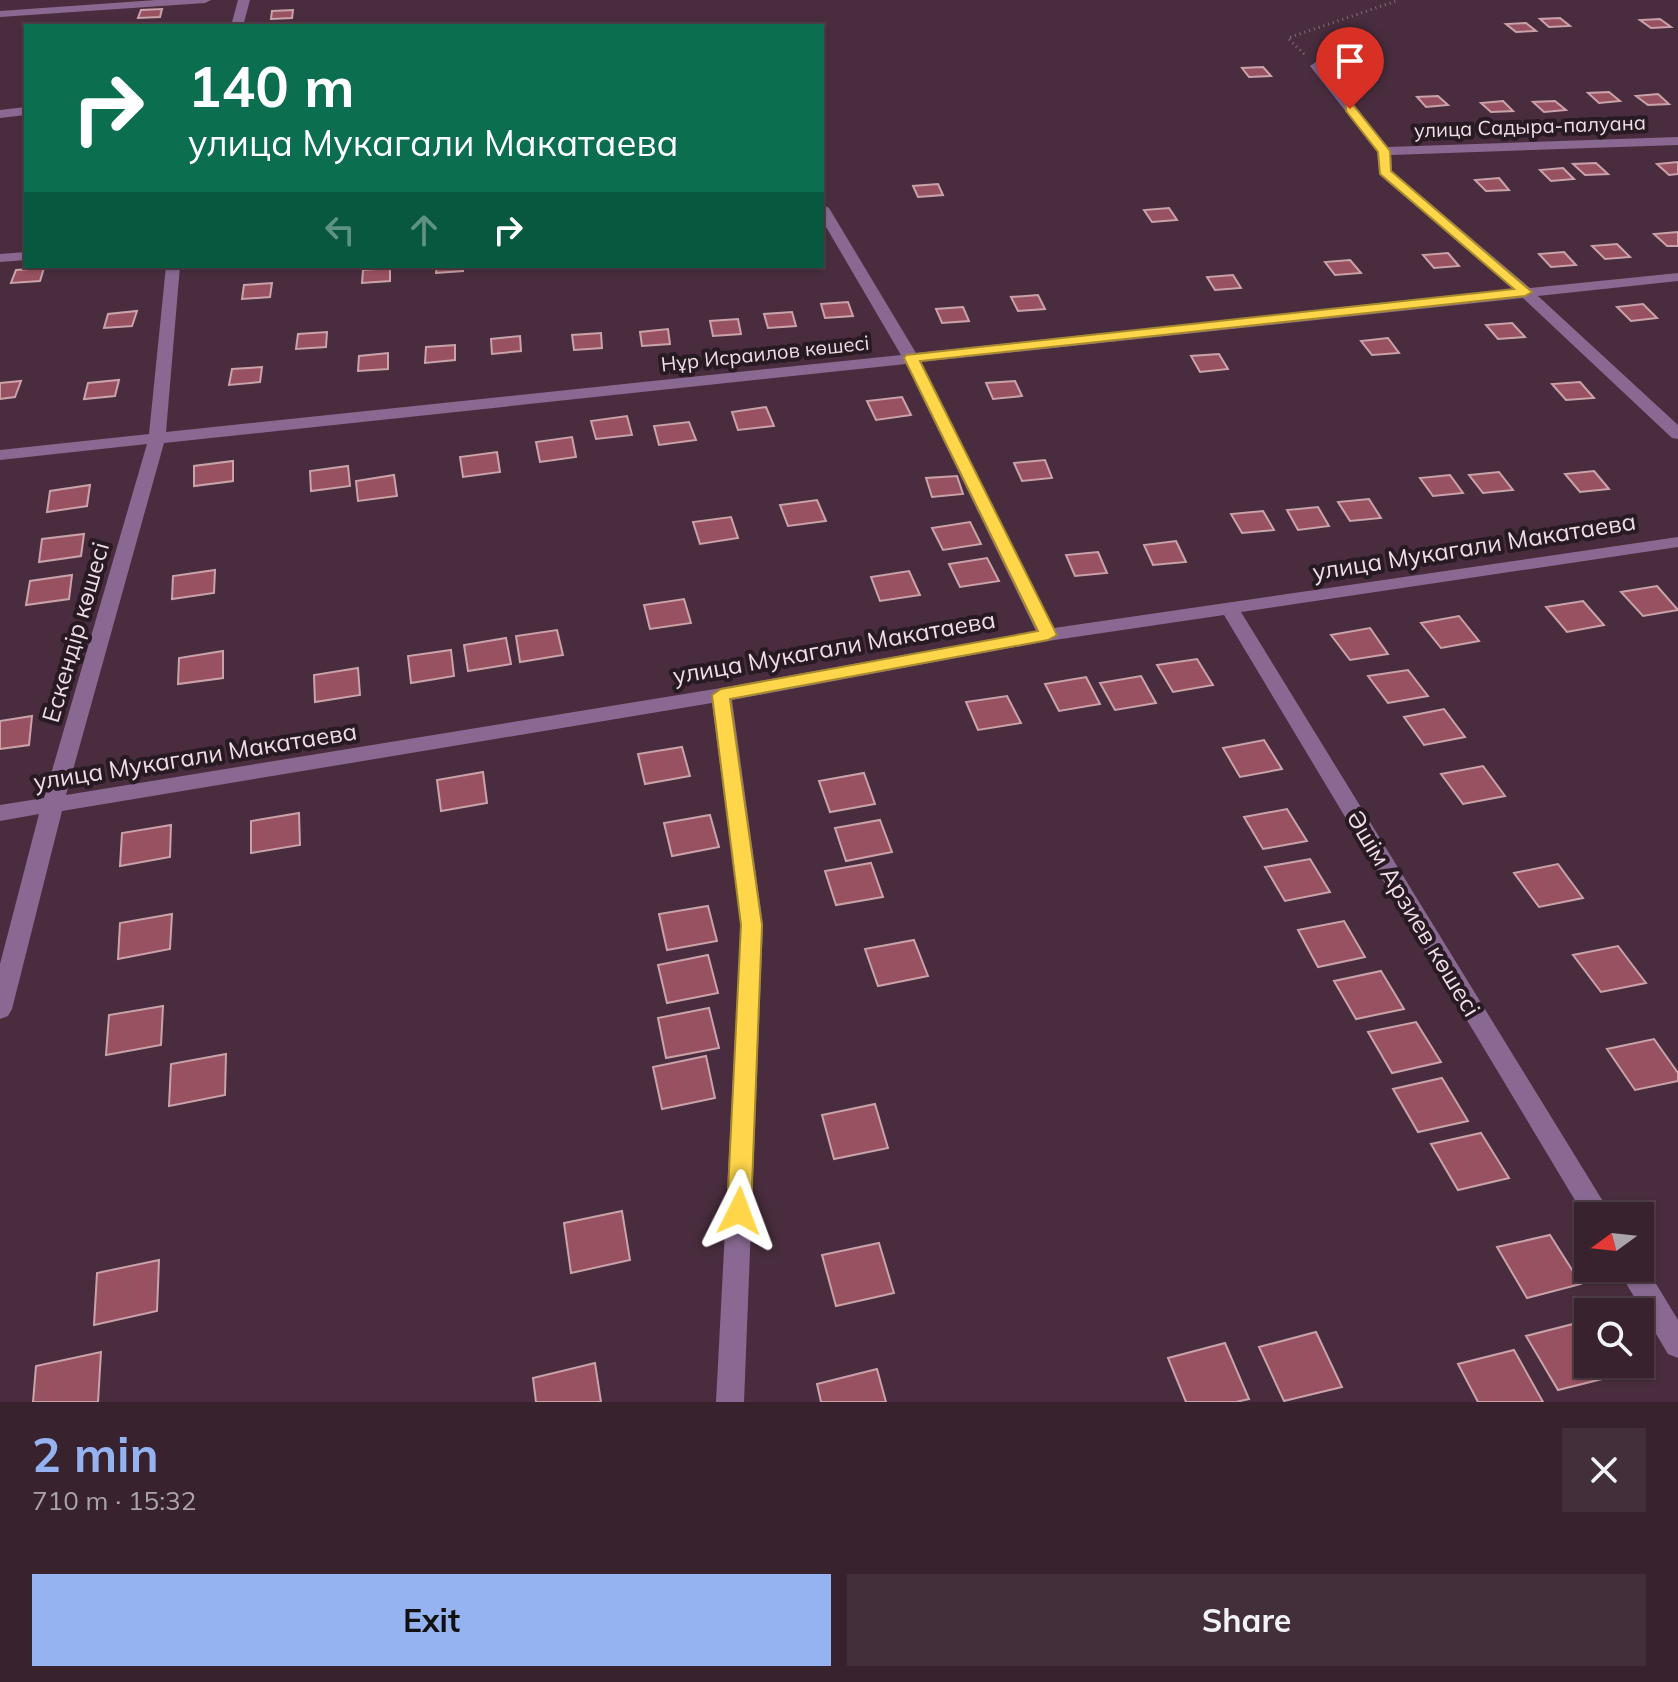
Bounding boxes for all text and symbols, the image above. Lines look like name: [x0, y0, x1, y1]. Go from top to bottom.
pin: [1316, 27, 1384, 109]
icon: arrive: [1328, 39, 1372, 83]
text: 140 m: [188, 51, 355, 121]
icon: right: [56, 56, 160, 160]
street label: улица Садыра-палуана: [1414, 109, 1646, 143]
text: улица Мукагали Макатаева: [188, 120, 678, 165]
icon: left: [318, 208, 362, 252]
icon: ahead: [402, 208, 446, 252]
icon: right: [486, 208, 530, 252]
street label: Нұр Исраилов көшесі: [660, 330, 870, 376]
street label: улица Мукагали Макатаева: [1310, 506, 1638, 586]
street label: Ескендір көшесі: [35, 538, 115, 726]
street label: улица Мукагали Макатаева: [670, 604, 998, 690]
street label: улица Мукагали Макатаева: [31, 716, 359, 796]
street label: Әшім Арзиев көшесі: [1340, 804, 1488, 1022]
position arrow: [697, 1169, 781, 1253]
north arrow: [1574, 1202, 1654, 1282]
map controls: [1574, 1202, 1654, 1378]
button: search: [1574, 1298, 1654, 1378]
text: 2 min: [32, 1424, 159, 1484]
button: close: [1562, 1428, 1646, 1512]
text: 710 m · 15:32: [32, 1484, 196, 1517]
button: Exit: [32, 1574, 831, 1666]
button: Share: [847, 1574, 1646, 1666]

